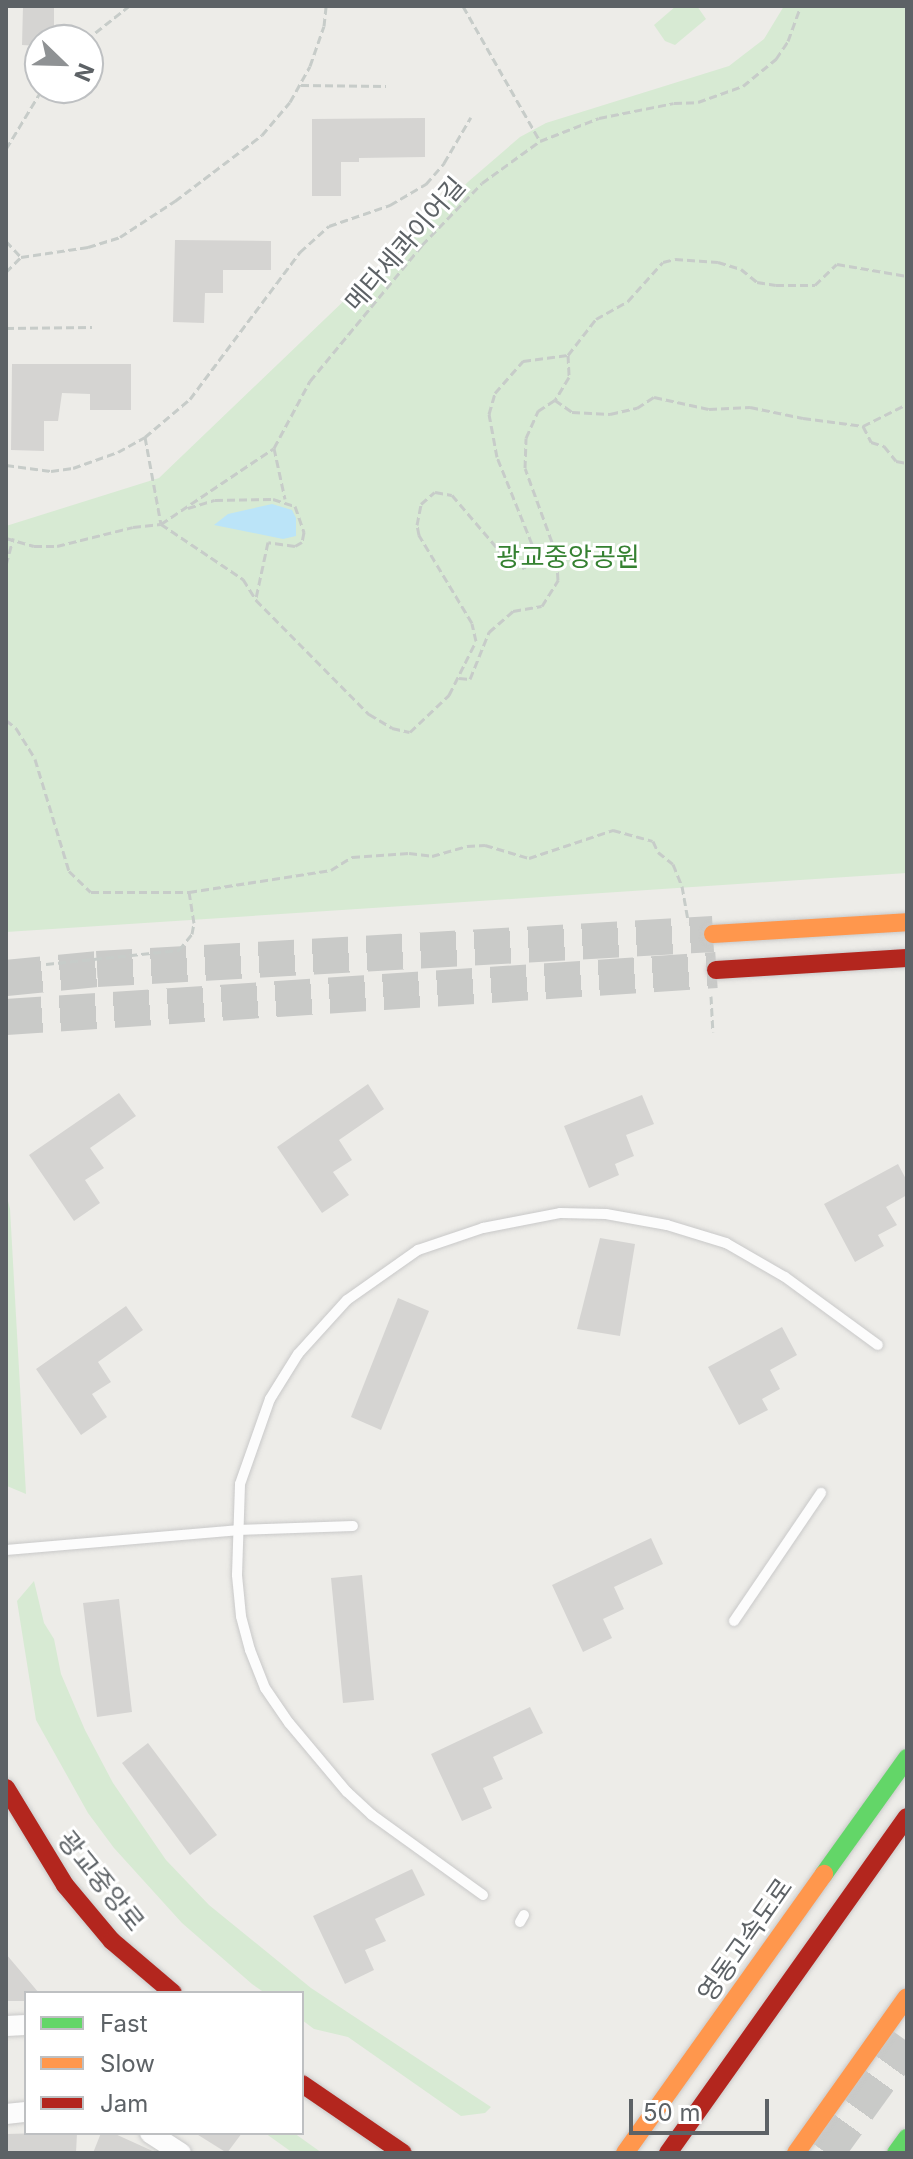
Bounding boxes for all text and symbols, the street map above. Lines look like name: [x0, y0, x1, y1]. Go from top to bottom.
north arrow: [24, 24, 104, 104]
text: N: [69, 60, 99, 85]
street label: 메타세콰이어길: [338, 171, 472, 317]
park label: 광교중앙공원: [496, 541, 640, 573]
street label: 광교중앙로: [51, 1825, 151, 1937]
street label: 영동고속도로: [691, 1872, 799, 2008]
legend: [24, 1991, 304, 2135]
text: Fast: [100, 2009, 148, 2038]
text: Slow: [100, 2049, 155, 2078]
scale bar: [633, 2083, 773, 2133]
text: Jam: [100, 2089, 148, 2118]
text: 50 m: [643, 2098, 701, 2127]

